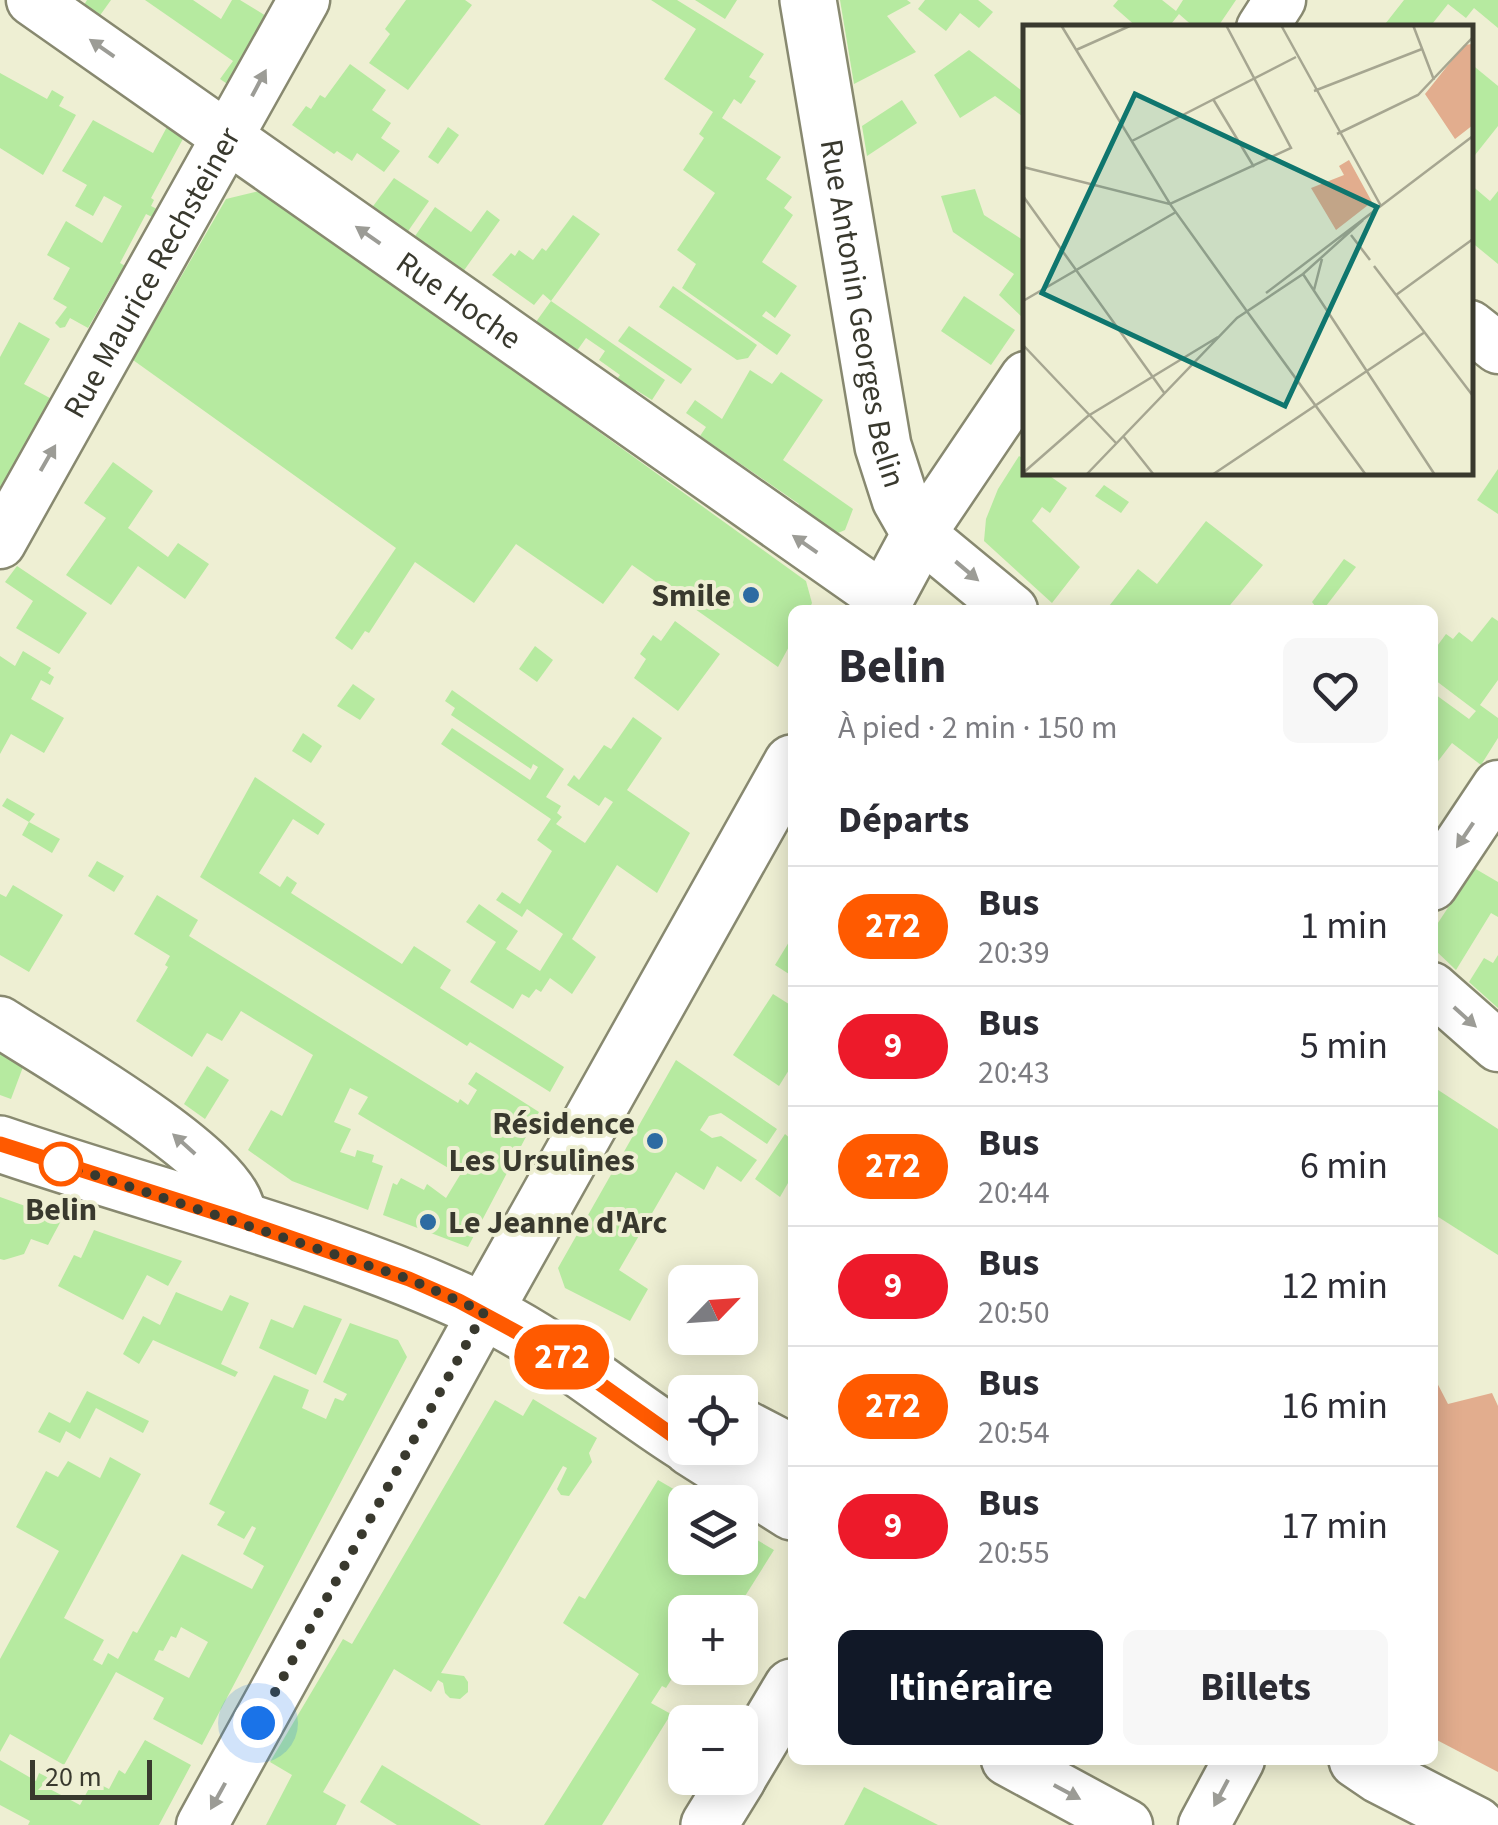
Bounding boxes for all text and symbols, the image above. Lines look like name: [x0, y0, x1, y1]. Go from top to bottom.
inset map: [1023, 25, 1473, 475]
one-way arrow: [88, 39, 115, 58]
one-way arrow: [250, 69, 267, 98]
street label: Rue Maurice Rechsteiner: [52, 118, 253, 427]
street label: Rue Antonin Georges Belin: [808, 136, 917, 494]
one-way arrow: [355, 225, 381, 245]
street label: Rue Hoche: [386, 241, 531, 361]
one-way arrow: [39, 444, 56, 472]
one-way arrow: [791, 535, 818, 554]
one-way arrow: [955, 559, 980, 581]
place label: Smile: [651, 573, 731, 619]
marker: Smile: [740, 584, 762, 606]
text: Belin: [838, 633, 946, 701]
button: heart: [1283, 638, 1388, 743]
text: À pied · 2 min · 150 m: [838, 705, 1117, 751]
text: Départs: [838, 793, 969, 847]
one-way arrow: [1457, 822, 1475, 849]
text: Bus: [978, 876, 1039, 930]
text: 1 min: [1300, 899, 1388, 953]
text: 272: [865, 901, 921, 951]
text: 20:39: [978, 930, 1050, 976]
text: Bus: [978, 996, 1039, 1050]
one-way arrow: [1453, 1005, 1477, 1028]
text: 5 min: [1300, 1019, 1388, 1073]
text: 9: [884, 1021, 902, 1071]
text: 20:43: [978, 1050, 1050, 1096]
place label: Résidence Les Ursulines: [449, 1101, 635, 1184]
text: Bus: [978, 1116, 1039, 1170]
marker: Résidence Les Ursulines: [644, 1130, 666, 1152]
one-way arrow: [172, 1134, 197, 1156]
text: 6 min: [1300, 1139, 1388, 1193]
text: 272: [865, 1141, 921, 1191]
marker: Belin: [40, 1143, 82, 1185]
text: 20:44: [978, 1170, 1050, 1216]
place label: Belin: [25, 1187, 97, 1233]
place label: Le Jeanne d'Arc: [448, 1200, 667, 1246]
marker: Le Jeanne d'Arc: [417, 1211, 439, 1233]
text: Bus: [978, 1236, 1039, 1290]
text: 12 min: [1281, 1259, 1388, 1313]
text: 9: [884, 1261, 902, 1311]
north arrow: [668, 1265, 758, 1355]
map controls: [668, 1265, 758, 1795]
text: 20:50: [978, 1290, 1050, 1336]
line badge: 272: [504, 1324, 620, 1390]
text: 272: [534, 1332, 590, 1382]
text: Bus: [978, 1356, 1039, 1410]
button: locate: [668, 1375, 758, 1465]
text: 16 min: [1281, 1379, 1388, 1433]
text: 272: [865, 1381, 921, 1431]
text: 20:54: [978, 1410, 1050, 1456]
text: Bus: [978, 1476, 1039, 1530]
button: layers: [668, 1485, 758, 1575]
text: 17 min: [1281, 1499, 1388, 1553]
text: 9: [884, 1501, 902, 1551]
text: 20:55: [978, 1530, 1050, 1576]
button: +: [668, 1595, 758, 1685]
button: Itinéraire: [838, 1630, 1103, 1745]
button: Billets: [1123, 1630, 1388, 1745]
your location: [233, 1698, 283, 1748]
button: −: [668, 1705, 758, 1795]
scale bar: [30, 1755, 152, 1800]
text: 20 m: [45, 1757, 102, 1797]
one-way arrow: [1213, 1778, 1230, 1807]
one-way arrow: [210, 1782, 228, 1810]
one-way arrow: [1053, 1783, 1081, 1801]

